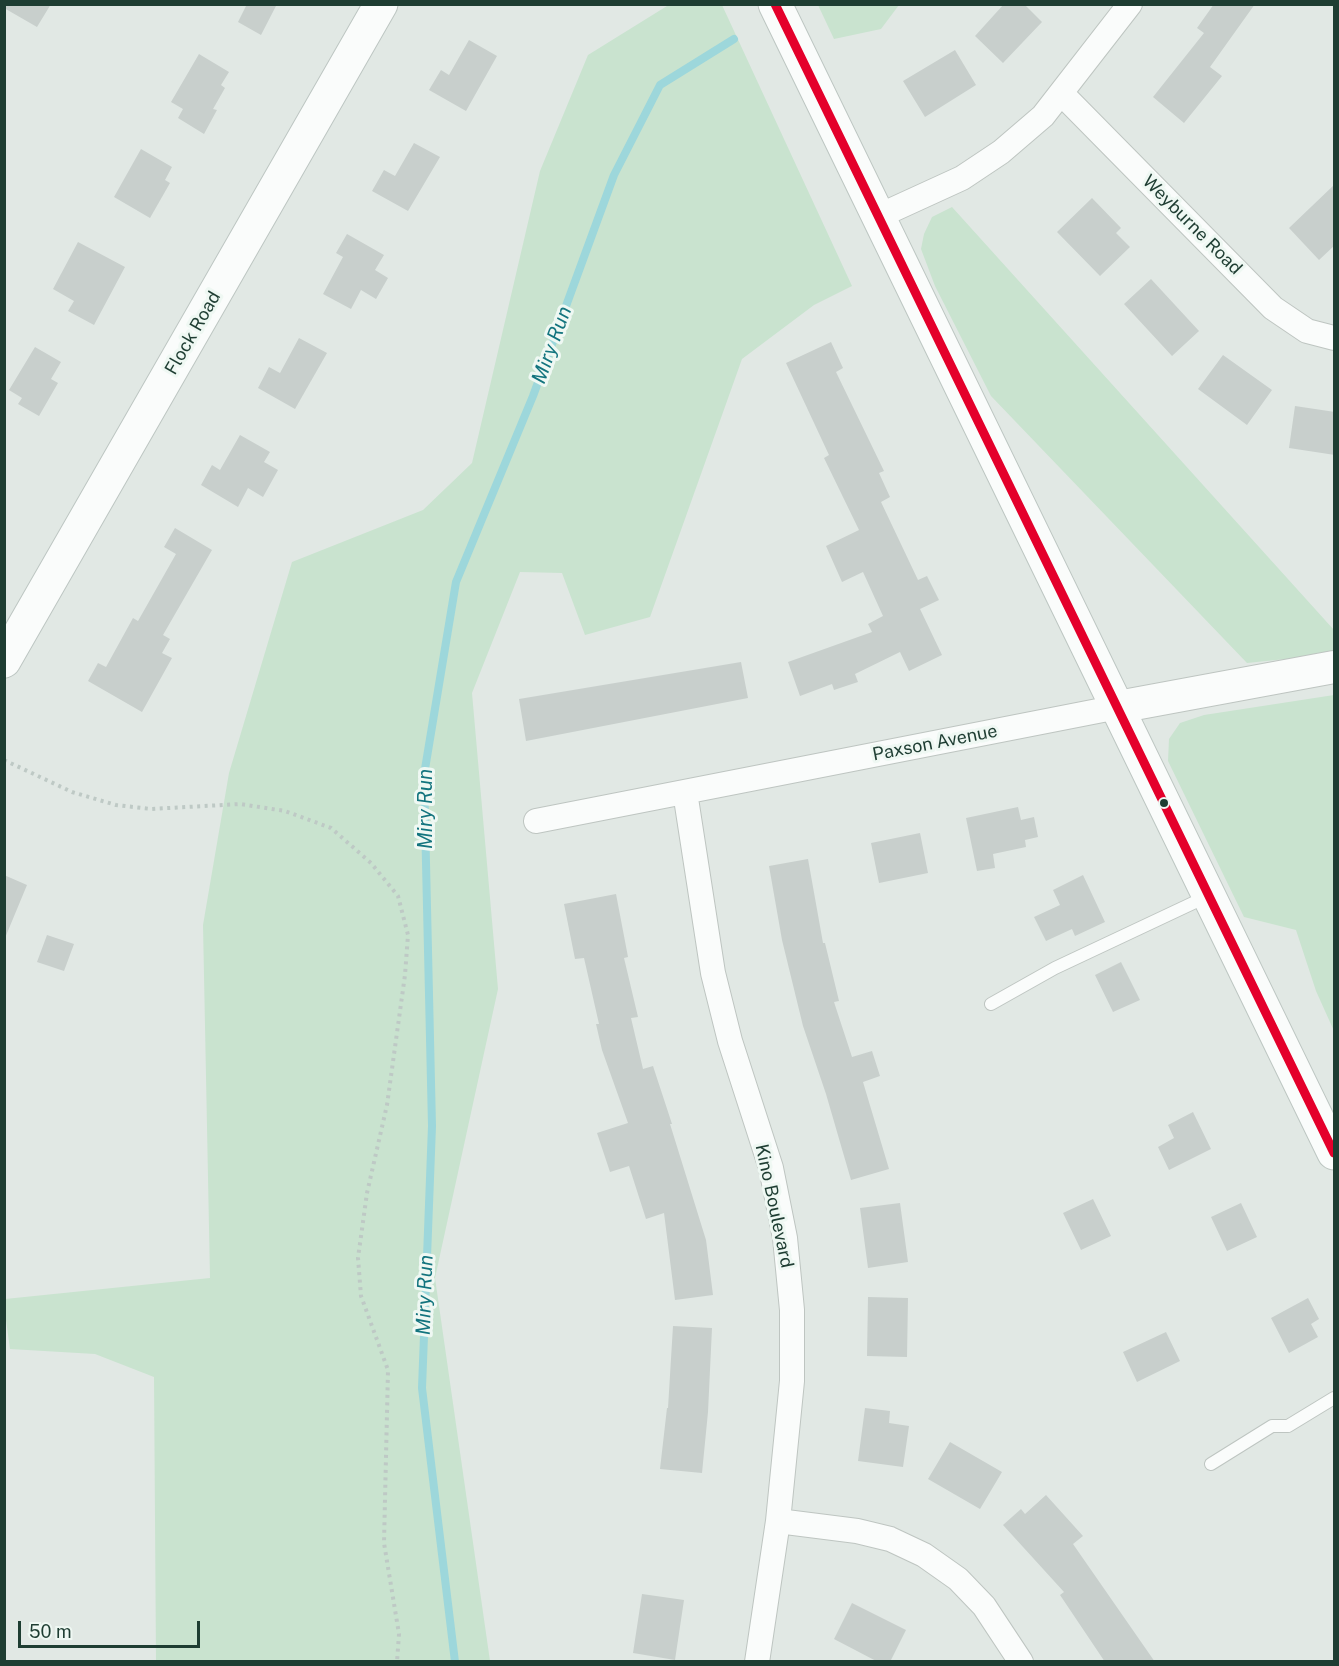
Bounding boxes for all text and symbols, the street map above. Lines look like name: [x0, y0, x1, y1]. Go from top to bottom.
street label: Weyburne Road: [1138, 171, 1246, 279]
street label: Flock Road: [160, 287, 226, 379]
water label: Miry Run: [527, 303, 577, 387]
street label: Paxson Avenue: [871, 720, 999, 766]
water label: Miry Run: [414, 769, 438, 849]
unlabelled marker: [1158, 797, 1170, 809]
street label: Kino Boulevard: [750, 1142, 798, 1270]
water label: Miry Run: [412, 1254, 438, 1336]
scale bar: [21, 1609, 202, 1647]
text: 50 m: [29, 1621, 72, 1642]

